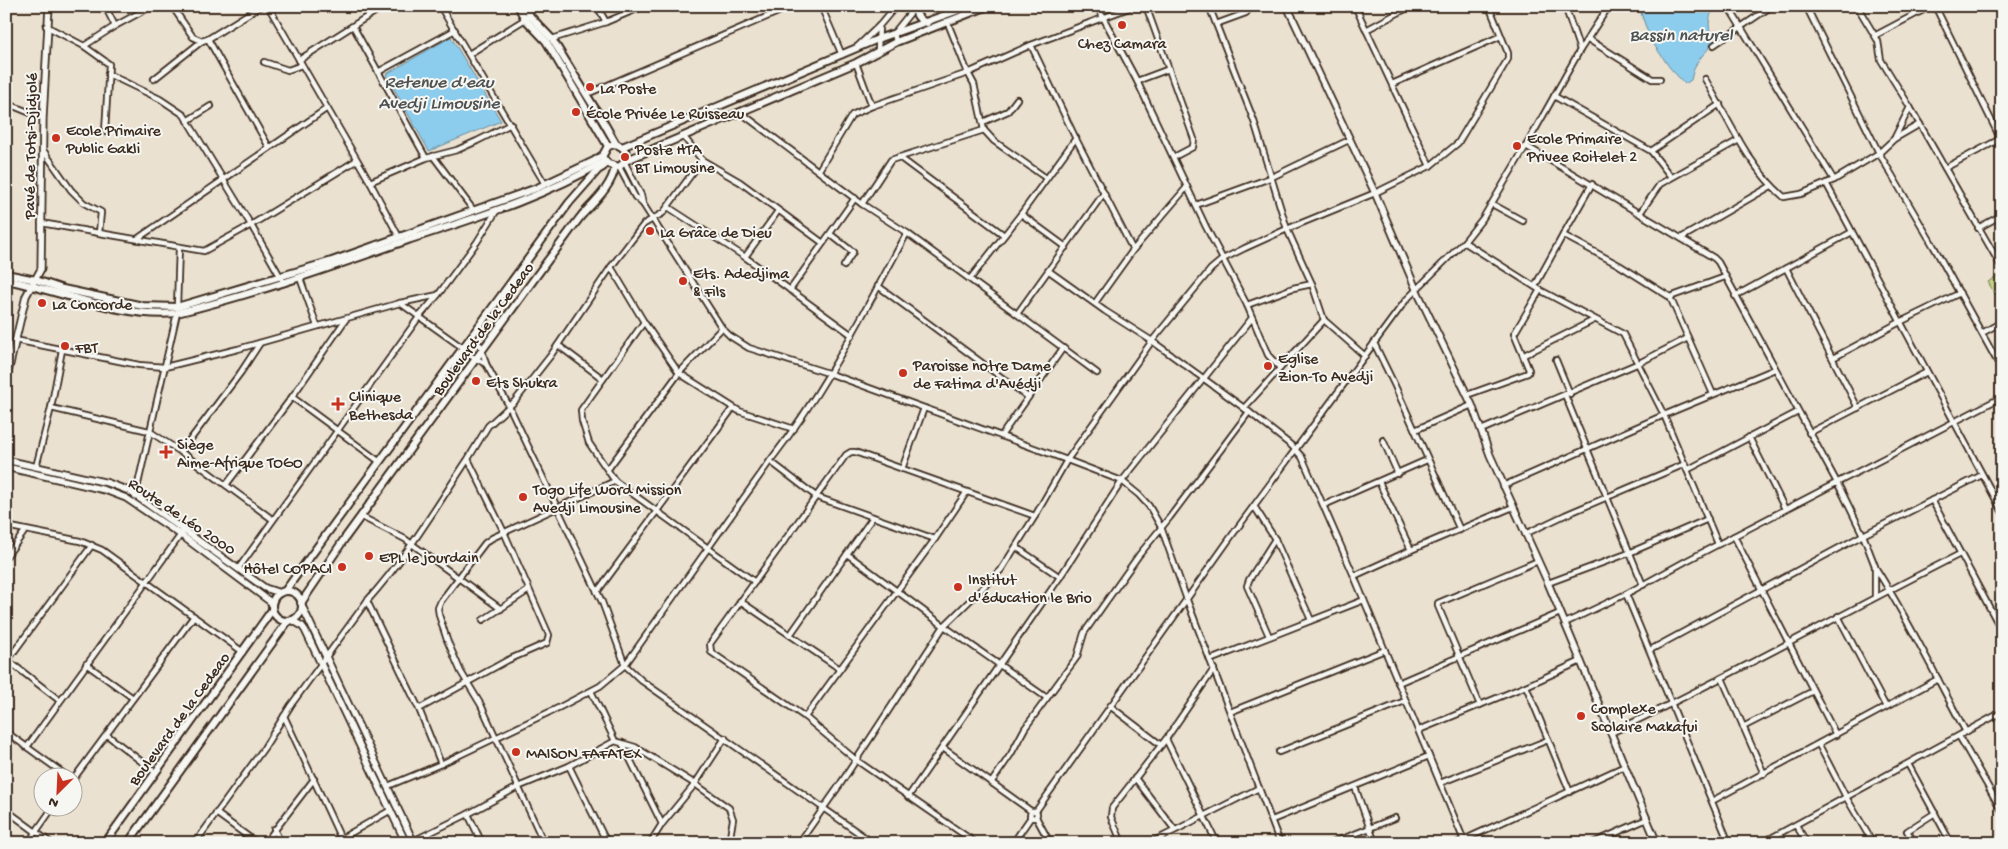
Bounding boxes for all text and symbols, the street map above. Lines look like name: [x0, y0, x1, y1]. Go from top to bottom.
marker: Chez Camara: [1116, 19, 1128, 31]
water label: Bassin naturel: [1629, 26, 1734, 47]
place label: Chez Camara: [1078, 36, 1167, 55]
street label: Pavé de Totsi-Djidjolé: [22, 72, 43, 220]
water label: Retenue d'eau Avedji Limousine: [378, 73, 500, 115]
marker: La Poste: [584, 81, 596, 93]
place label: La Poste: [600, 81, 657, 100]
marker: École Privée Le Ruisseau: [570, 106, 582, 118]
place label: École Privée Le Ruisseau: [586, 106, 745, 125]
place label: Ecole Primaire Public Gakli: [65, 123, 162, 160]
place label: Ecole Primaire Privee Roitelet 2: [1526, 131, 1637, 168]
marker: Ecole Primaire Public Gakli: [50, 132, 62, 144]
marker: Ecole Primaire Privee Roitelet 2: [1511, 140, 1523, 152]
place label: Poste HTA BT Limousine: [634, 142, 716, 179]
marker: Poste HTA BT Limousine: [619, 151, 631, 163]
marker: La Grâce de Dieu: [644, 225, 656, 237]
place label: La Grâce de Dieu: [660, 225, 772, 244]
street label: Boulevard de la Cedeao: [430, 260, 540, 401]
place label: Ets. Adedjima & Fils: [693, 266, 790, 303]
marker: Ets. Adedjima & Fils: [677, 275, 689, 287]
marker: La Concorde: [36, 297, 48, 309]
place label: La Concorde: [52, 297, 133, 316]
marker: FBT: [59, 340, 71, 352]
place label: FBT: [74, 340, 98, 359]
place label: Eglise Zion-To Avedji: [1278, 351, 1373, 388]
place label: Paroisse notre Dame de Fatima d'Avédji: [912, 358, 1052, 395]
marker: Eglise Zion-To Avedji: [1262, 360, 1274, 372]
marker: Paroisse notre Dame de Fatima d'Avédji: [897, 367, 909, 379]
marker: Ets Shukra: [470, 375, 482, 387]
place label: Ets Shukra: [486, 375, 559, 394]
place label: Clinique Bethesda: [348, 389, 414, 426]
marker: Clinique Bethesda: [331, 397, 345, 411]
place label: Siège Aime-Afrique TOGO: [177, 437, 303, 474]
marker: Siège Aime-Afrique TOGO: [159, 445, 173, 459]
street label: Route de Léo 2000: [124, 475, 238, 561]
place label: Togo Life Word Mission Avedji Limousine: [532, 482, 682, 519]
marker: Togo Life Word Mission Avedji Limousine: [517, 491, 529, 503]
marker: EPL le jourdain: [363, 550, 375, 562]
place label: EPL le jourdain: [379, 550, 479, 569]
place label: Hôtel COPACI: [243, 561, 332, 580]
marker: Hôtel COPACI: [336, 561, 348, 573]
place label: Institut d'éducation le Brio: [968, 572, 1092, 609]
marker: Institut d'éducation le Brio: [952, 581, 964, 593]
street label: Boulevard de la Cedeao: [126, 650, 236, 791]
place label: Complexe Scolaire Makafui: [1591, 701, 1698, 738]
marker: Complexe Scolaire Makafui: [1575, 710, 1587, 722]
marker: MAISON FAFATEX: [510, 746, 522, 758]
place label: MAISON FAFATEX: [526, 746, 642, 765]
north arrow: [32, 766, 82, 816]
text: N: [46, 792, 61, 811]

